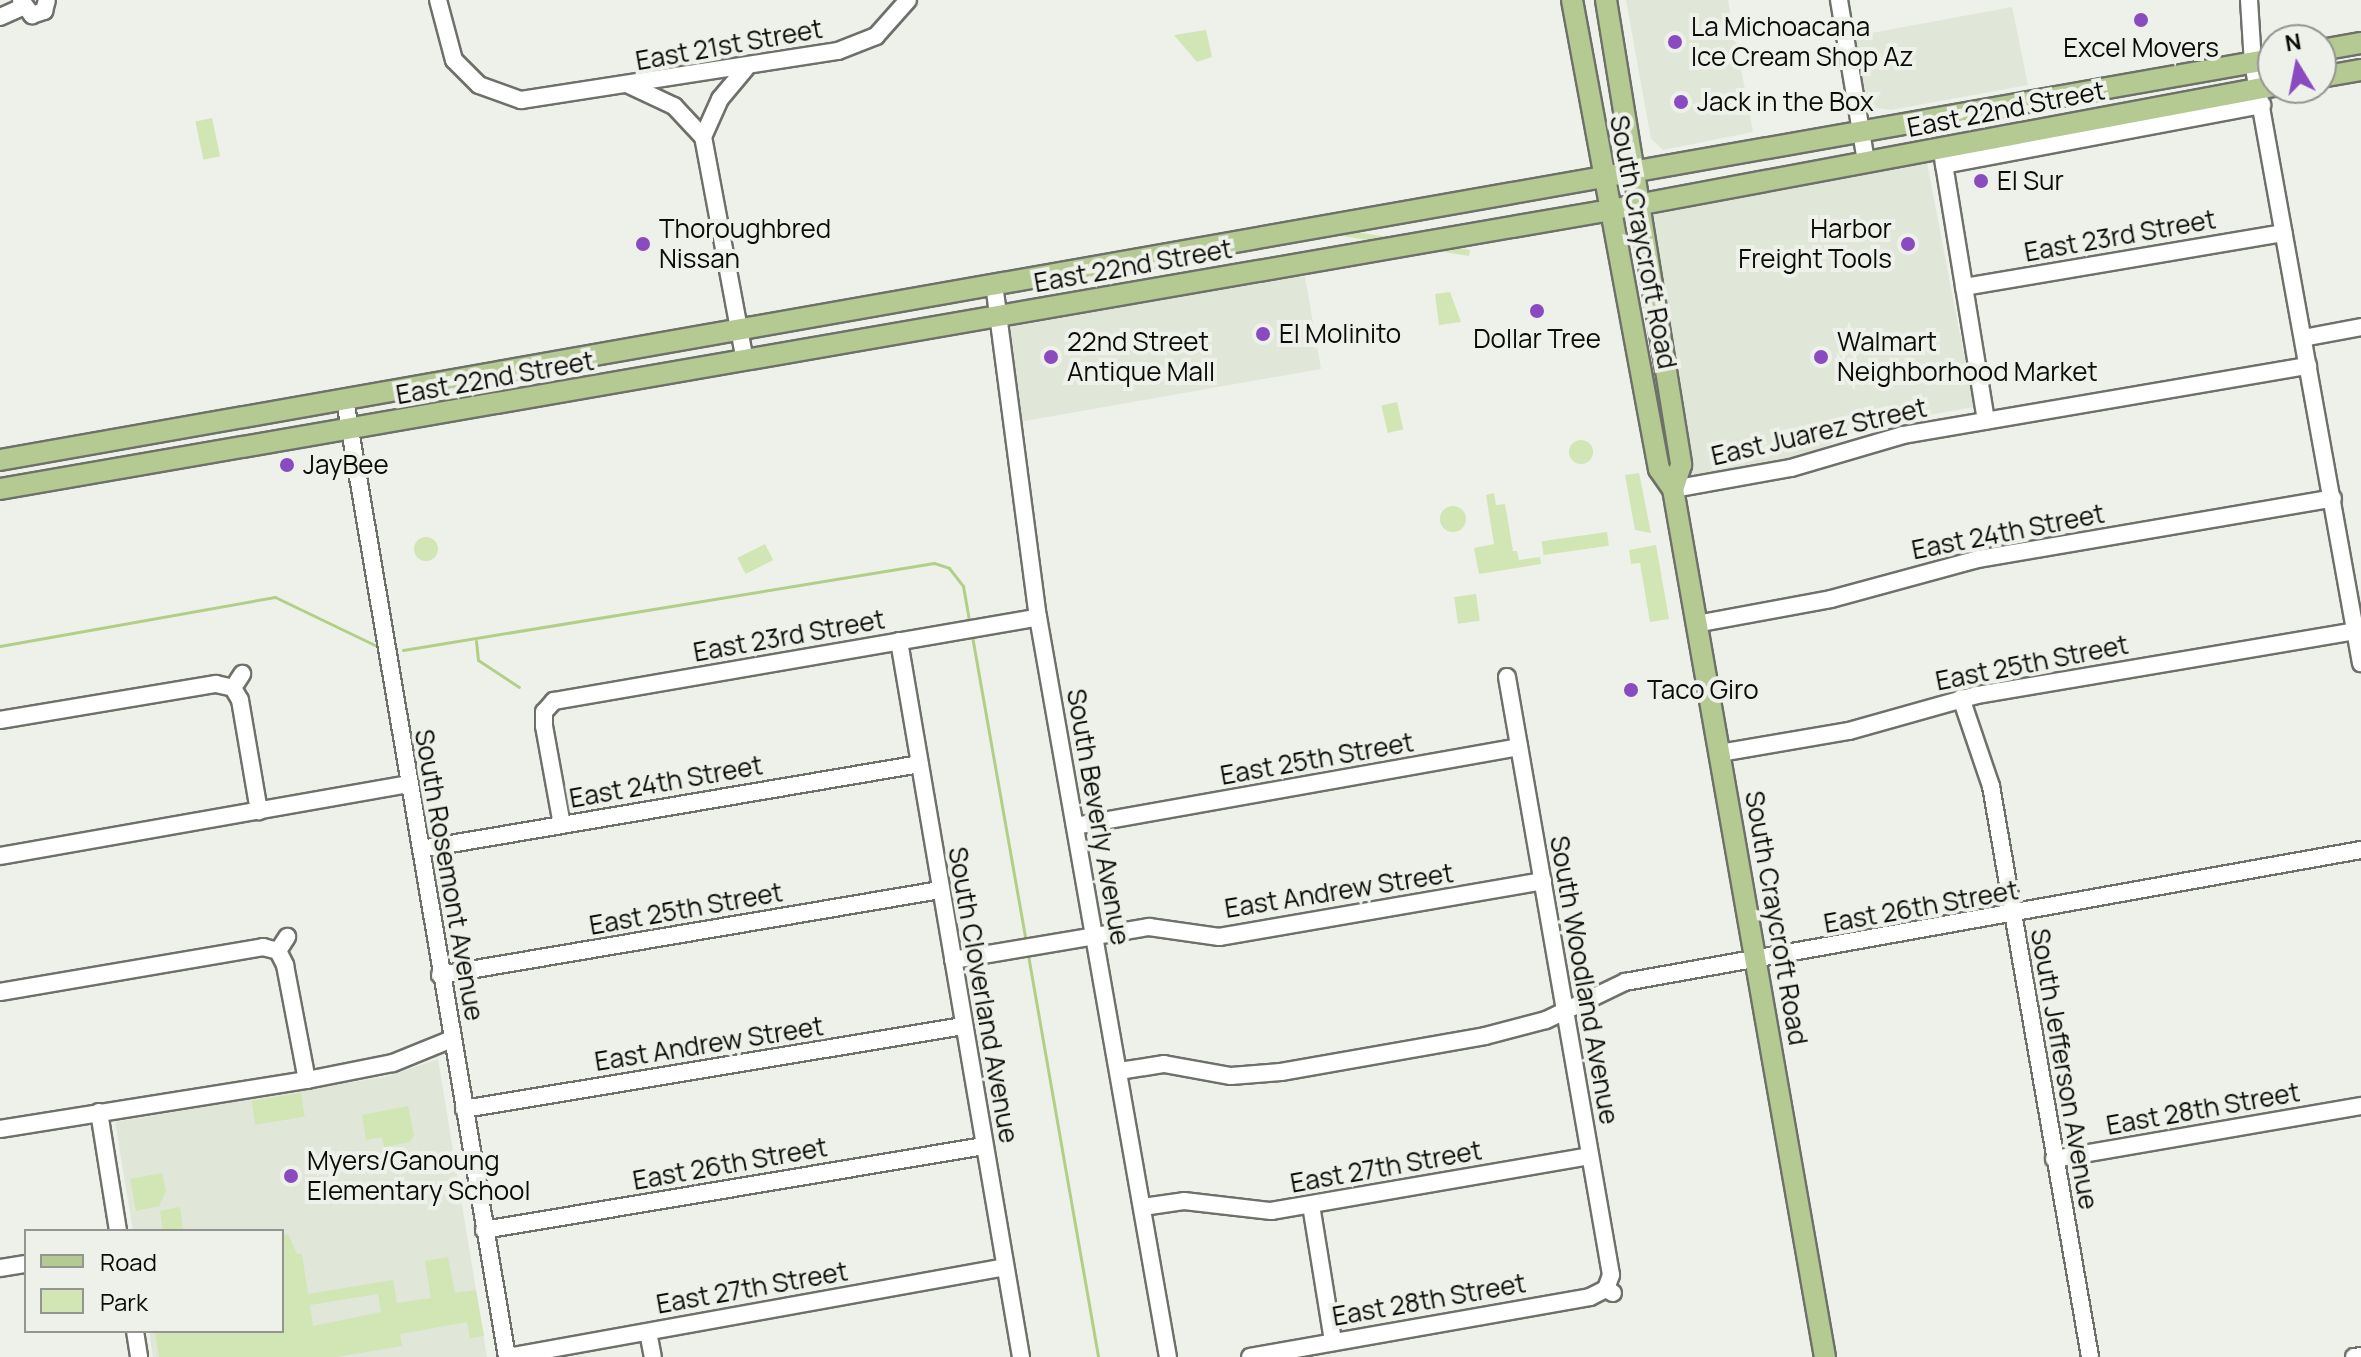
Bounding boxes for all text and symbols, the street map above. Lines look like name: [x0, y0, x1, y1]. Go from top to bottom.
place label: La Michoacana Ice Cream Shop Az: [1691, 11, 1913, 72]
marker: Excel Movers: [2132, 11, 2150, 29]
street label: East 21st Street: [633, 13, 825, 77]
north arrow: [2257, 24, 2337, 104]
text: N: [2283, 26, 2304, 58]
place label: Excel Movers: [2063, 32, 2219, 64]
marker: La Michoacana Ice Cream Shop Az: [1666, 33, 1684, 51]
street label: East 22nd Street: [1905, 75, 2107, 143]
place label: Jack in the Box: [1697, 86, 1874, 118]
marker: Jack in the Box: [1672, 93, 1690, 111]
street label: South Craycroft Road: [1603, 113, 1683, 371]
place label: El Sur: [1997, 165, 2064, 197]
marker: El Sur: [1972, 172, 1990, 190]
street label: East 23rd Street: [2022, 204, 2218, 268]
place label: Thoroughbred Nissan: [659, 213, 831, 274]
place label: Harbor Freight Tools: [1738, 213, 1892, 274]
street label: East 22nd Street: [1032, 233, 1234, 299]
marker: Thoroughbred Nissan: [634, 235, 652, 253]
marker: Harbor Freight Tools: [1899, 235, 1917, 253]
marker: Dollar Tree: [1528, 302, 1546, 320]
place label: El Molinito: [1279, 318, 1401, 350]
place label: Dollar Tree: [1473, 323, 1601, 355]
marker: El Molinito: [1254, 325, 1272, 343]
place label: 22nd Street Antique Mall: [1067, 326, 1215, 388]
place label: Walmart Neighborhood Market: [1837, 326, 2098, 388]
street label: East 22nd Street: [394, 345, 596, 411]
marker: 22nd Street Antique Mall: [1042, 348, 1060, 366]
marker: Walmart Neighborhood Market: [1812, 348, 1830, 366]
street label: East Juarez Street: [1708, 392, 1930, 472]
place label: JayBee: [303, 449, 389, 481]
marker: JayBee: [278, 456, 296, 474]
street label: East 24th Street: [1909, 498, 2107, 566]
street label: East 23rd Street: [691, 604, 887, 668]
street label: East 25th Street: [1933, 629, 2131, 697]
place label: Taco Giro: [1647, 674, 1759, 706]
marker: Taco Giro: [1622, 681, 1640, 699]
street label: South Beverly Avenue: [1060, 686, 1136, 948]
street label: South Rosemont Avenue: [408, 727, 490, 1023]
street label: East 25th Street: [1218, 727, 1416, 791]
street label: East 24th Street: [567, 750, 765, 814]
street label: South Craycroft Road: [1738, 788, 1814, 1048]
street label: South Woodland Avenue: [1543, 833, 1625, 1127]
street label: South Cloverland Avenue: [942, 844, 1024, 1146]
street label: East Andrew Street: [1222, 858, 1456, 924]
street label: East 26th Street: [1821, 875, 2021, 939]
street label: East 25th Street: [587, 877, 785, 941]
street label: South Jefferson Avenue: [2024, 926, 2104, 1212]
street label: East Andrew Street: [592, 1011, 826, 1077]
street label: East 28th Street: [2104, 1077, 2302, 1141]
street label: East 26th Street: [630, 1132, 830, 1196]
street label: East 27th Street: [1288, 1135, 1484, 1199]
place label: Myers/Ganoung Elementary School: [307, 1145, 531, 1206]
marker: Myers/Ganoung Elementary School: [282, 1167, 300, 1185]
legend: [24, 1229, 284, 1333]
text: Road: [100, 1245, 157, 1278]
street label: East 27th Street: [654, 1256, 850, 1320]
street label: East 28th Street: [1330, 1268, 1528, 1332]
text: Park: [100, 1285, 148, 1318]

